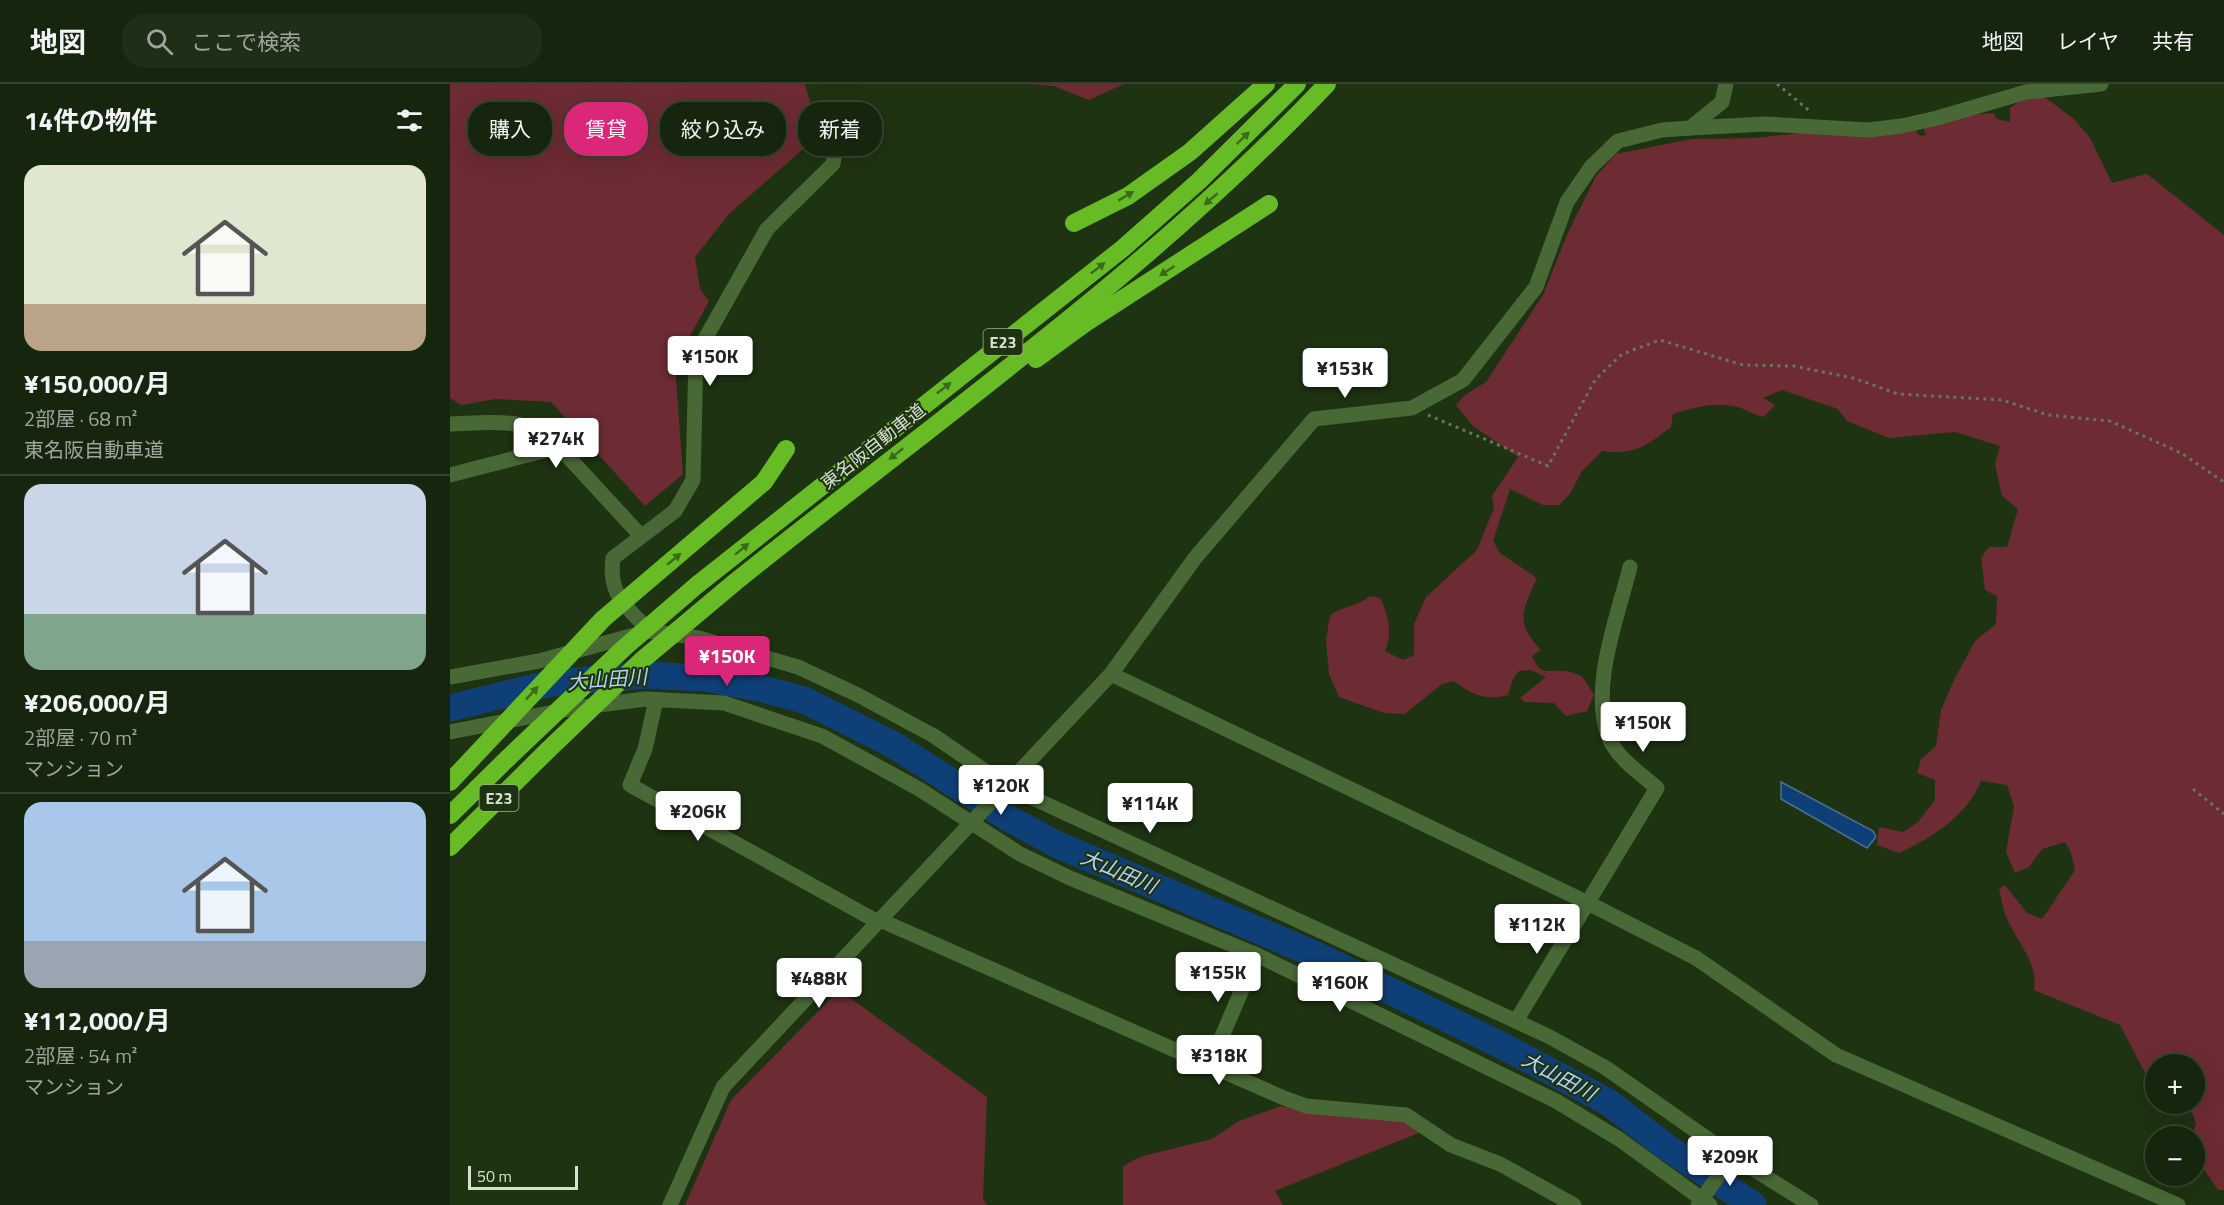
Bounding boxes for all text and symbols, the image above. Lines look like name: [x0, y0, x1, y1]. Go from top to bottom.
search box: [122, 14, 542, 68]
text: 地図: [30, 20, 86, 63]
icon: search: [143, 25, 176, 58]
text: ここで検索: [191, 25, 301, 59]
text: 地図: [1982, 25, 2024, 57]
text: レイヤ: [2057, 25, 2119, 57]
text: 共有: [2152, 25, 2194, 57]
text: 14件の物件: [24, 101, 157, 140]
chip: 購入: [468, 102, 552, 156]
chip: 賃貸: [564, 102, 648, 156]
chip: 絞り込み: [660, 102, 786, 156]
chip: 新着: [798, 102, 882, 156]
icon: filters: [393, 104, 426, 137]
one-way arrow: [1235, 131, 1249, 145]
one-way arrow: [1118, 191, 1134, 202]
one-way arrow: [1204, 192, 1219, 205]
icon: home: [171, 204, 279, 312]
one-way arrow: [1090, 261, 1106, 274]
one-way arrow: [1159, 265, 1175, 276]
road number: E23: [984, 329, 1022, 355]
pin: ¥150K: [668, 336, 752, 387]
text: ¥150K: [682, 340, 738, 371]
pin: ¥153K: [1303, 348, 1387, 399]
text: ¥153K: [1317, 352, 1373, 383]
text: ¥150,000/月: [24, 364, 171, 403]
one-way arrow: [936, 381, 952, 394]
street label: 東名阪自動車道: [815, 397, 931, 495]
text: 2部屋 · 68 m²: [24, 403, 137, 434]
pin: ¥274K: [514, 418, 598, 469]
text: ¥274K: [528, 422, 584, 453]
text: 東名阪自動車道: [24, 434, 164, 465]
one-way arrow: [888, 448, 904, 460]
icon: home: [171, 523, 279, 631]
one-way arrow: [735, 543, 750, 555]
one-way arrow: [666, 553, 681, 566]
pin: ¥150K: [685, 636, 769, 687]
text: ¥150K: [699, 640, 755, 671]
water label: 大山田川: [566, 661, 650, 697]
text: ¥206,000/月: [24, 683, 171, 722]
one-way arrow: [525, 685, 539, 700]
pin: ¥150K: [1601, 702, 1685, 753]
text: ¥150K: [1615, 706, 1671, 737]
text: 2部屋 · 70 m²: [24, 722, 137, 753]
text: マンション: [24, 753, 124, 784]
pin: ¥120K: [959, 765, 1043, 816]
text: ¥120K: [973, 769, 1029, 800]
pin: ¥114K: [1108, 783, 1192, 834]
road number: E23: [479, 785, 518, 811]
text: ¥114K: [1122, 787, 1178, 818]
pin: ¥206K: [656, 791, 740, 842]
text: ¥206K: [670, 795, 726, 826]
icon: home: [171, 841, 279, 949]
water label: 大山田川: [1076, 841, 1164, 902]
pin: ¥112K: [1495, 904, 1579, 955]
text: ¥112K: [1509, 908, 1565, 939]
pin: ¥155K: [1176, 952, 1260, 1003]
text: ¥155K: [1190, 956, 1246, 987]
pin: ¥488K: [777, 958, 861, 1009]
text: ¥488K: [791, 962, 847, 993]
pin: ¥160K: [1298, 962, 1382, 1013]
text: ¥160K: [1312, 966, 1368, 997]
text: ¥112,000/月: [24, 1001, 171, 1040]
pin: ¥318K: [1177, 1035, 1261, 1086]
text: ¥318K: [1191, 1039, 1247, 1070]
text: 2部屋 · 54 m²: [24, 1040, 137, 1071]
water label: 大山田川: [1516, 1044, 1603, 1109]
map controls: [2145, 1054, 2205, 1186]
button: +: [2145, 1054, 2205, 1114]
text: マンション: [24, 1071, 124, 1102]
button: −: [2145, 1126, 2205, 1186]
pin: ¥209K: [1688, 1136, 1772, 1187]
text: ¥209K: [1702, 1140, 1758, 1171]
scale bar: [468, 1163, 578, 1190]
text: 50 m: [477, 1164, 512, 1188]

